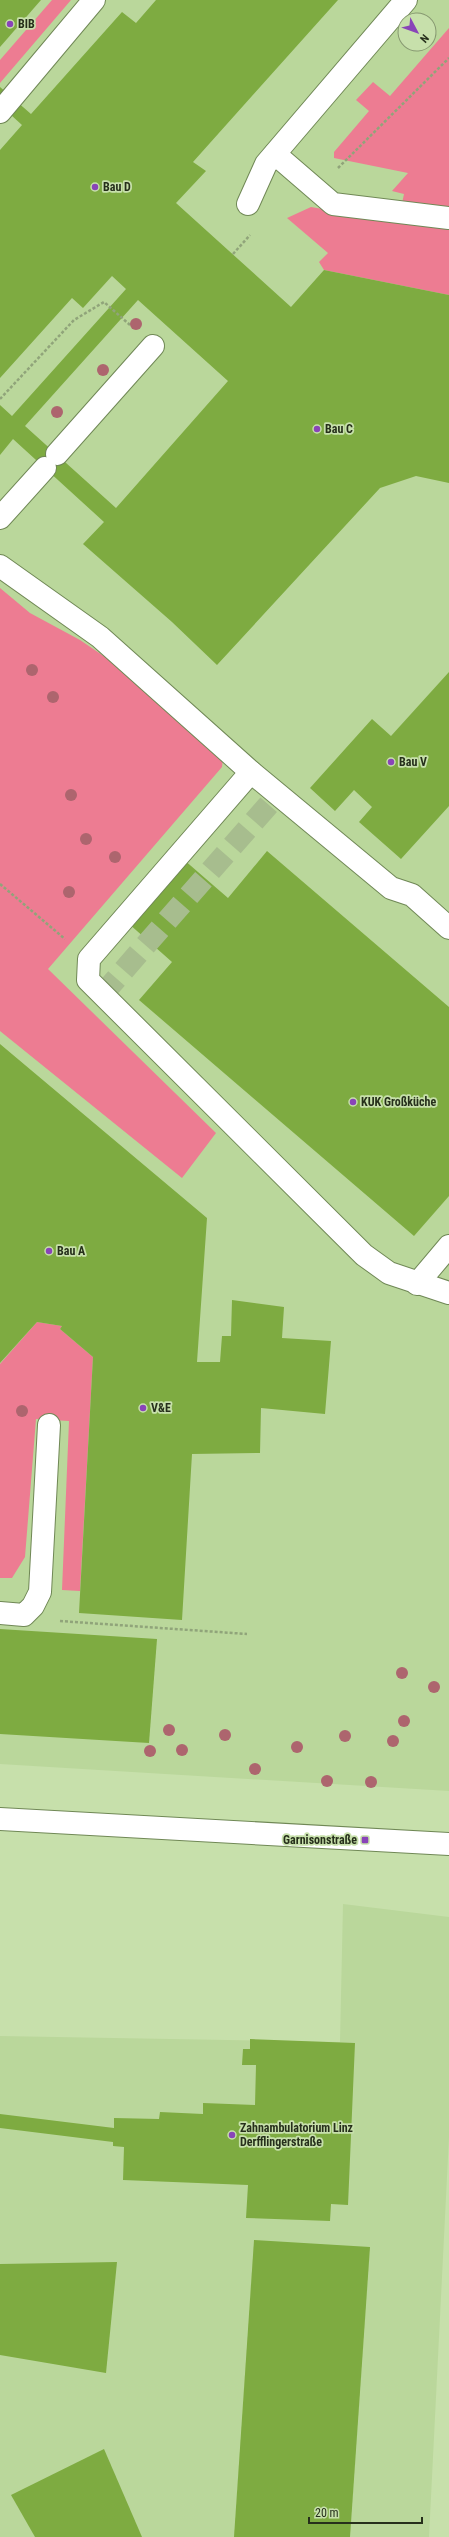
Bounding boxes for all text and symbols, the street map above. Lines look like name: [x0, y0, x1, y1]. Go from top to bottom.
north arrow: [397, 12, 437, 52]
place label: BIB: [18, 17, 35, 31]
marker: BIB: [5, 19, 15, 29]
text: N: [417, 31, 431, 45]
place label: Bau D: [103, 180, 131, 194]
marker: Bau D: [90, 182, 100, 192]
place label: Bau C: [325, 422, 353, 436]
marker: Bau C: [312, 424, 322, 434]
place label: Bau V: [399, 755, 427, 769]
marker: Bau V: [386, 757, 396, 767]
place label: KUK Großküche: [361, 1095, 436, 1109]
marker: KUK Großküche: [348, 1097, 358, 1107]
place label: Bau A: [57, 1244, 86, 1258]
marker: Bau A: [44, 1246, 54, 1256]
place label: V&E: [151, 1401, 171, 1415]
marker: V&E: [138, 1403, 148, 1413]
place label: Garnisonstraße: [283, 1833, 357, 1847]
marker: Garnisonstraße: [360, 1835, 370, 1845]
place label: Zahnambulatorium Linz Derfflingerstraße: [240, 2121, 353, 2149]
marker: Zahnambulatorium Linz Derfflingerstraße: [227, 2130, 237, 2140]
scale bar: [309, 2499, 422, 2525]
text: 20 m: [315, 2506, 339, 2520]

